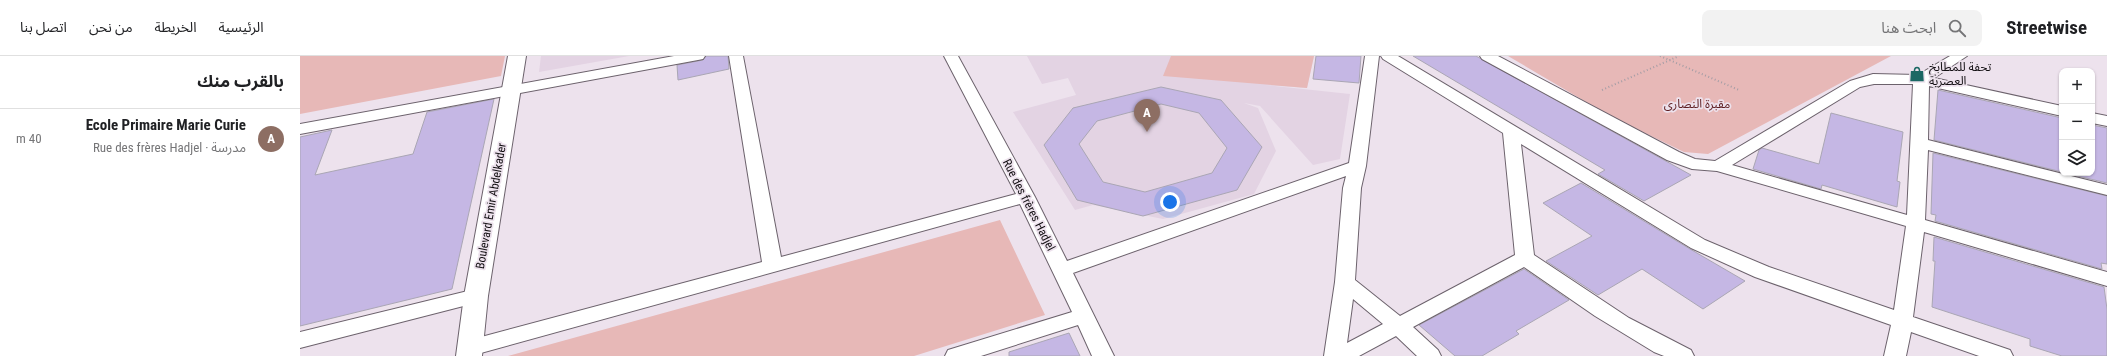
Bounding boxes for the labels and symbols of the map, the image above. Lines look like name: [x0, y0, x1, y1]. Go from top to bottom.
place label: تحفة للمطابخ العصرية: [1929, 60, 1992, 88]
shop icon: تحفة للمطابخ العصرية: [1908, 65, 1926, 83]
park label: مقبرة النصارى: [1664, 97, 1730, 111]
pin: A: [1134, 99, 1160, 132]
street label: Boulevard Emir Abdelkader: [473, 142, 509, 270]
street label: Rue des frères Hadjel: [1000, 157, 1058, 253]
your location: [1160, 192, 1180, 212]

